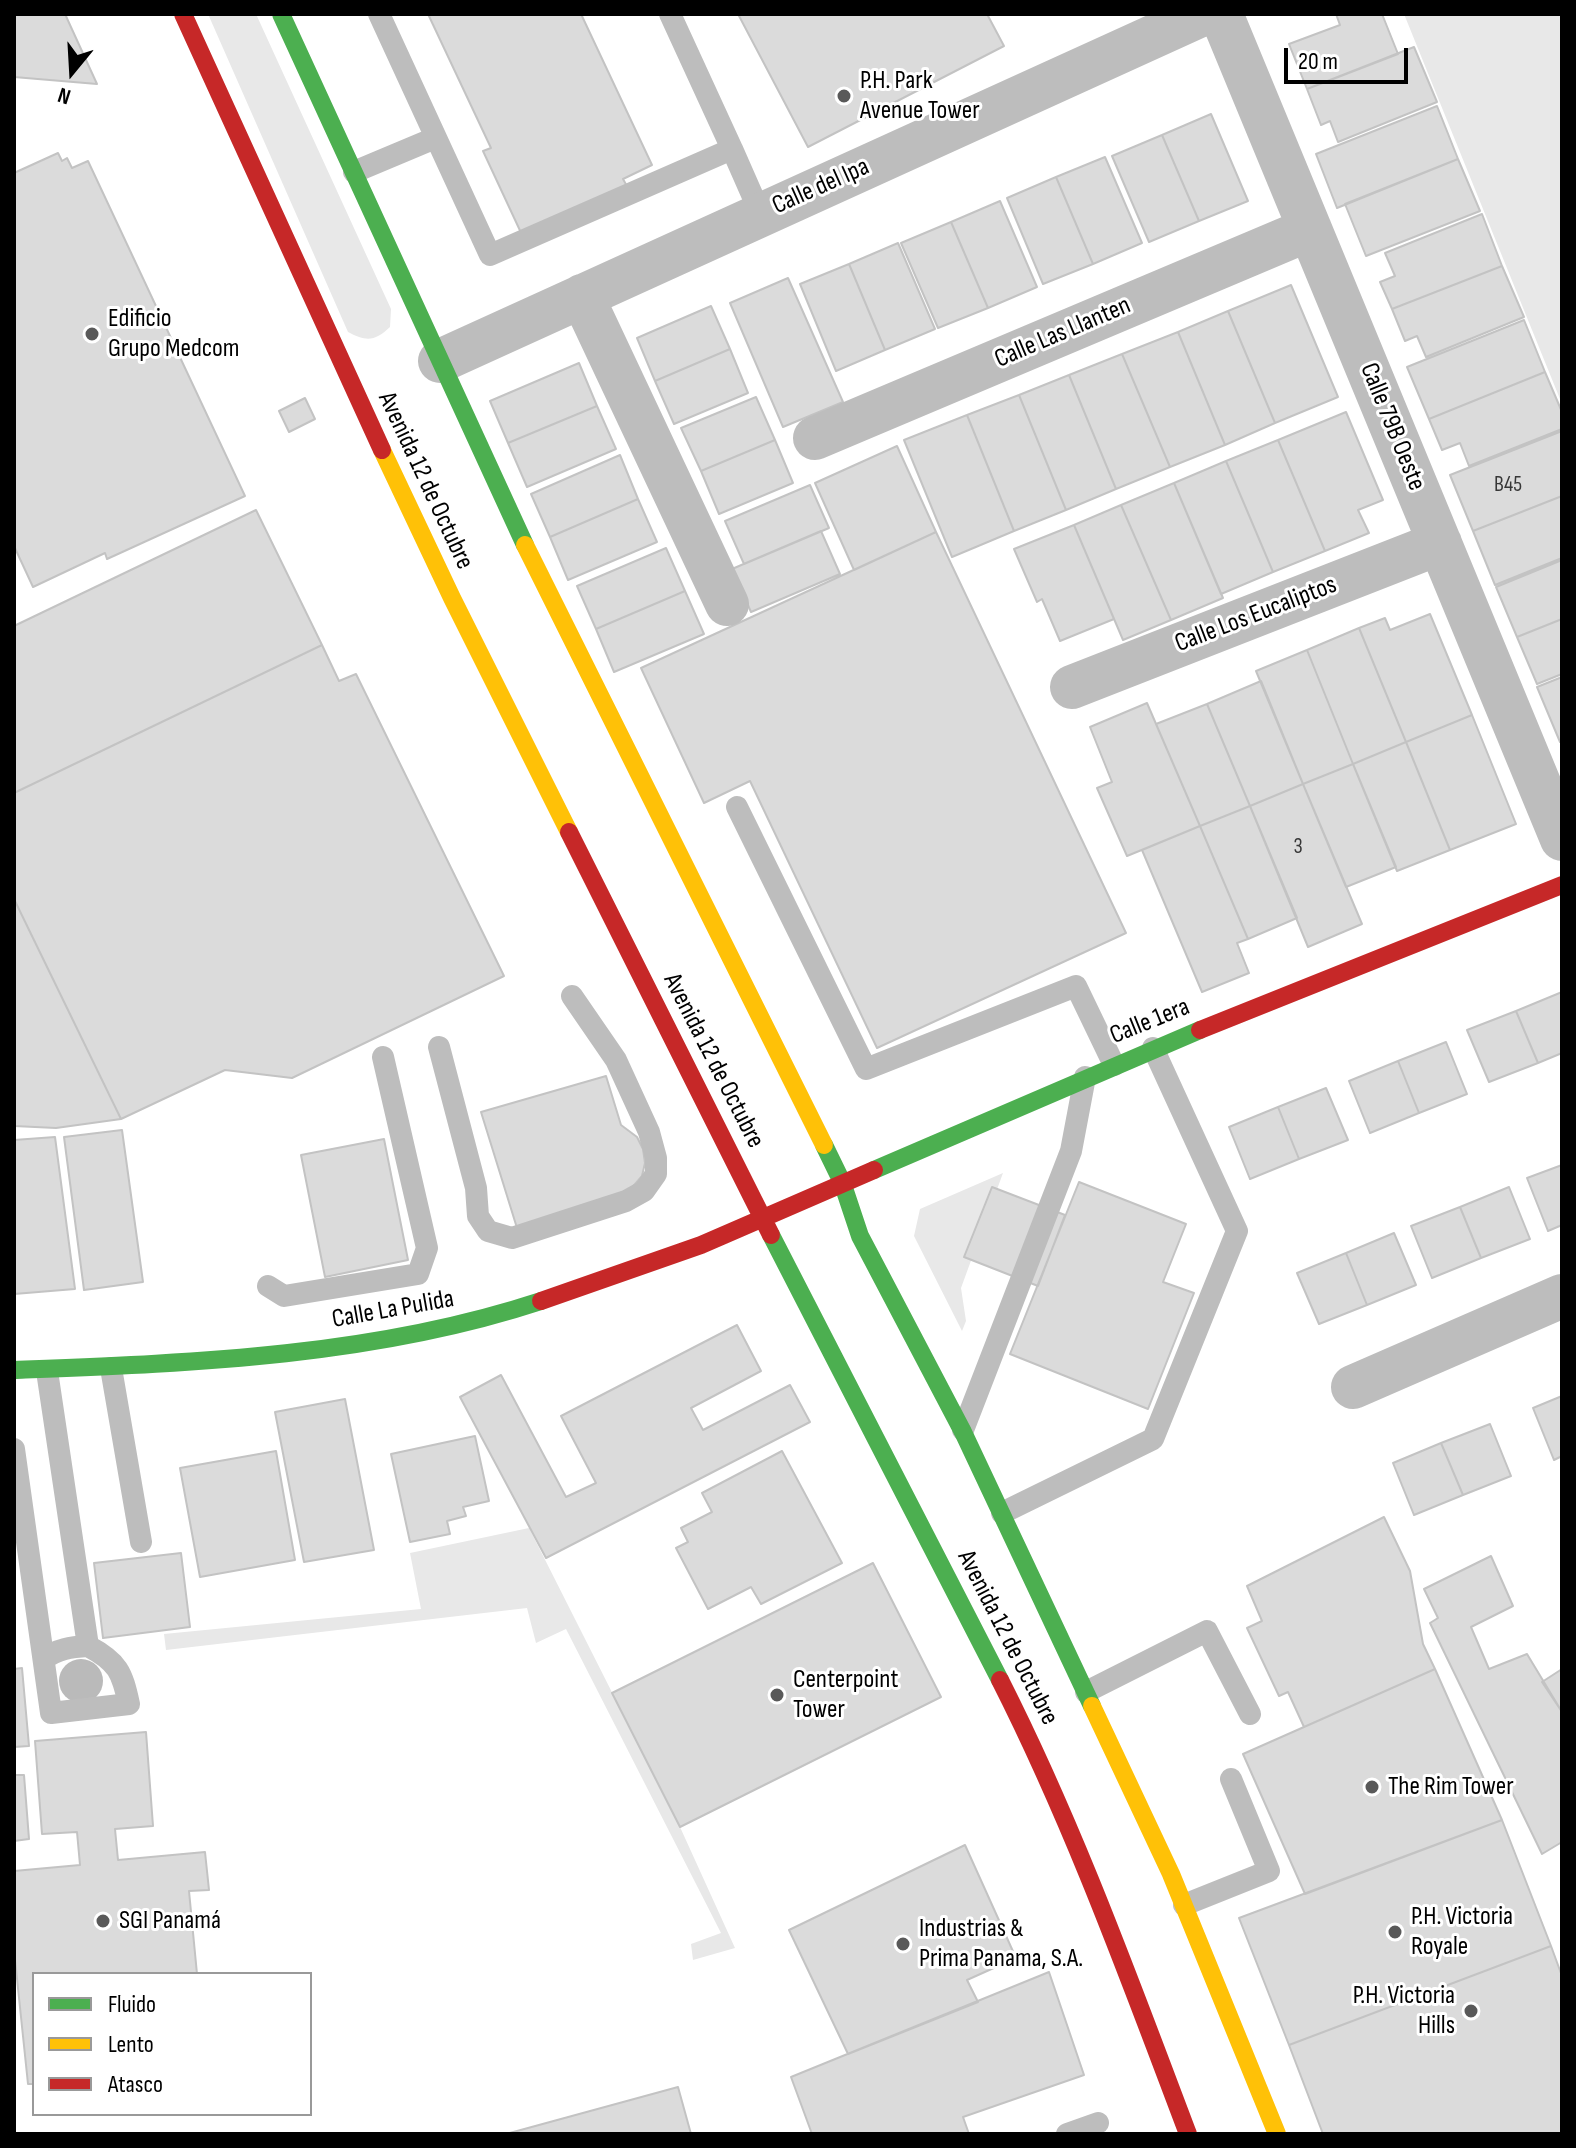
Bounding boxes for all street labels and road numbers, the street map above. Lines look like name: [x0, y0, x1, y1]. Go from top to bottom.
street label: Calle del Ipa: [768, 152, 874, 222]
street label: Calle Las Llanten: [990, 290, 1136, 376]
street label: Calle 79B Oeste: [1352, 359, 1432, 495]
street label: Avenida 12 de Octubre: [370, 387, 480, 575]
street label: Calle Los Eucaliptos: [1171, 570, 1341, 660]
street label: Avenida 12 de Octubre: [656, 968, 770, 1154]
street label: Calle 1era: [1106, 992, 1194, 1052]
street label: Calle La Pulida: [330, 1284, 456, 1336]
street label: Avenida 12 de Octubre: [950, 1545, 1064, 1731]

